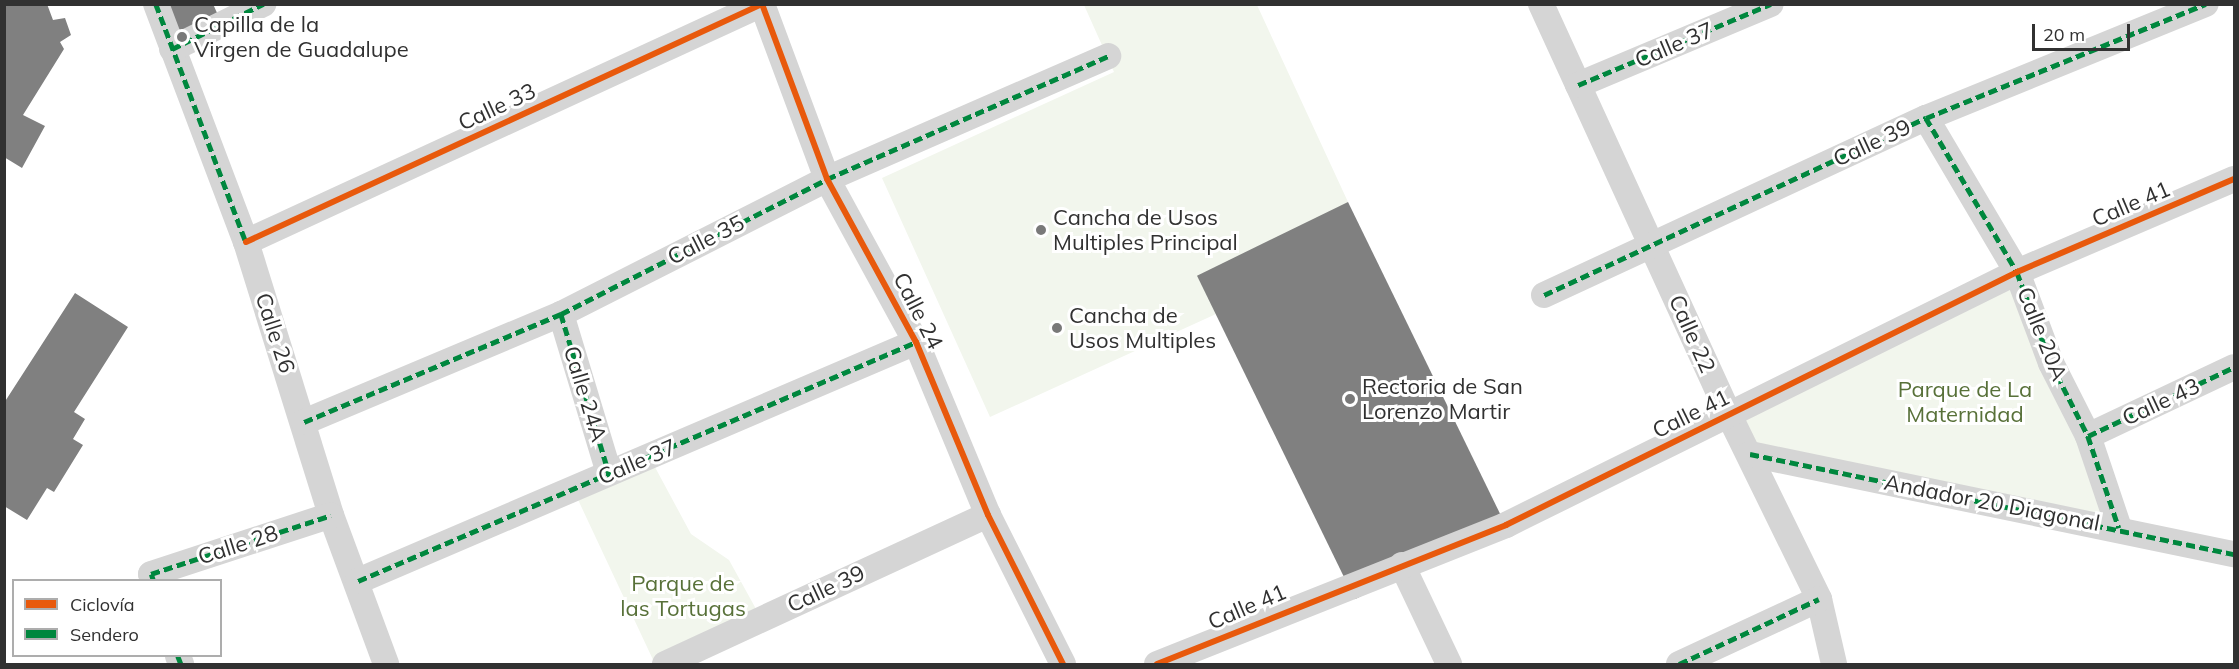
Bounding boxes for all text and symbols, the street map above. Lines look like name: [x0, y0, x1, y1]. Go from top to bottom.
place label: Capilla de la Virgen de Guadalupe: [194, 11, 409, 62]
scale bar: [2035, 12, 2132, 50]
street label: Calle 37: [1631, 17, 1717, 73]
text: 20 m: [2043, 23, 2085, 46]
marker: Capilla de la Virgen de Guadalupe: [175, 30, 189, 44]
street label: Calle 33: [454, 78, 540, 136]
street label: Calle 39: [1829, 114, 1915, 172]
street label: Calle 41: [2088, 176, 2174, 232]
place label: Cancha de Usos Multiples Principal: [1053, 204, 1238, 255]
street label: Calle 35: [663, 210, 749, 270]
marker: Cancha de Usos Multiples Principal: [1034, 223, 1048, 237]
street label: Calle 24: [888, 268, 948, 354]
street label: Calle 20A: [2011, 283, 2073, 385]
street label: Calle 26: [250, 290, 300, 376]
street label: Calle 22: [1663, 291, 1721, 377]
place label: Cancha de Usos Multiples: [1069, 302, 1216, 354]
marker: Cancha de Usos Multiples: [1050, 321, 1064, 335]
street label: Calle 24A: [558, 343, 612, 445]
place label: Rectoria de San Lorenzo Martir: [1362, 373, 1523, 424]
street label: Calle 43: [2118, 373, 2204, 431]
park label: Parque de La Maternidad: [1898, 376, 2032, 428]
street label: Calle 41: [1648, 384, 1734, 444]
marker: Rectoria de San Lorenzo Martir: [1343, 392, 1357, 406]
street label: Calle 37: [594, 434, 680, 490]
street label: Andador 20 Diagonal: [1882, 469, 2102, 537]
street label: Calle 28: [195, 520, 281, 570]
street label: Calle 39: [783, 560, 869, 618]
park label: Parque de las Tortugas: [620, 570, 746, 622]
legend: [12, 579, 222, 657]
street label: Calle 41: [1204, 579, 1290, 635]
text: Ciclovía: [70, 593, 135, 616]
text: Sendero: [70, 623, 139, 646]

